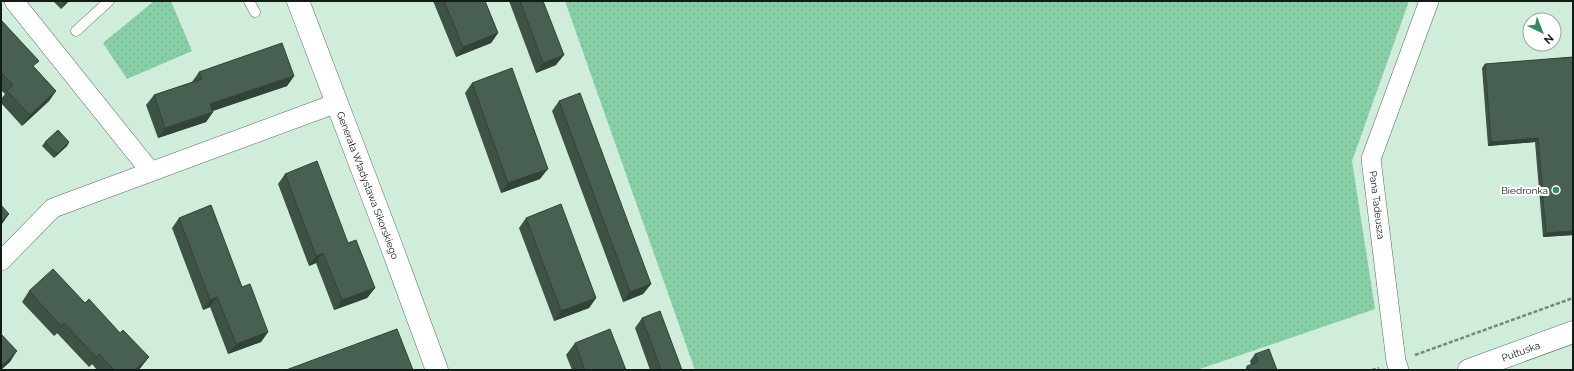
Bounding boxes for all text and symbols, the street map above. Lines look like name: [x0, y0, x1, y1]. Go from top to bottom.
north arrow: [1522, 12, 1562, 52]
text: N: [1541, 31, 1556, 47]
street label: Generała Władysława Sikorskiego: [335, 110, 401, 260]
street label: Pana Tadeusza: [1367, 170, 1387, 240]
place label: Biedronka: [1501, 185, 1548, 196]
marker: Biedronka: [1551, 185, 1561, 195]
street label: Pułtuska: [1500, 339, 1541, 363]

